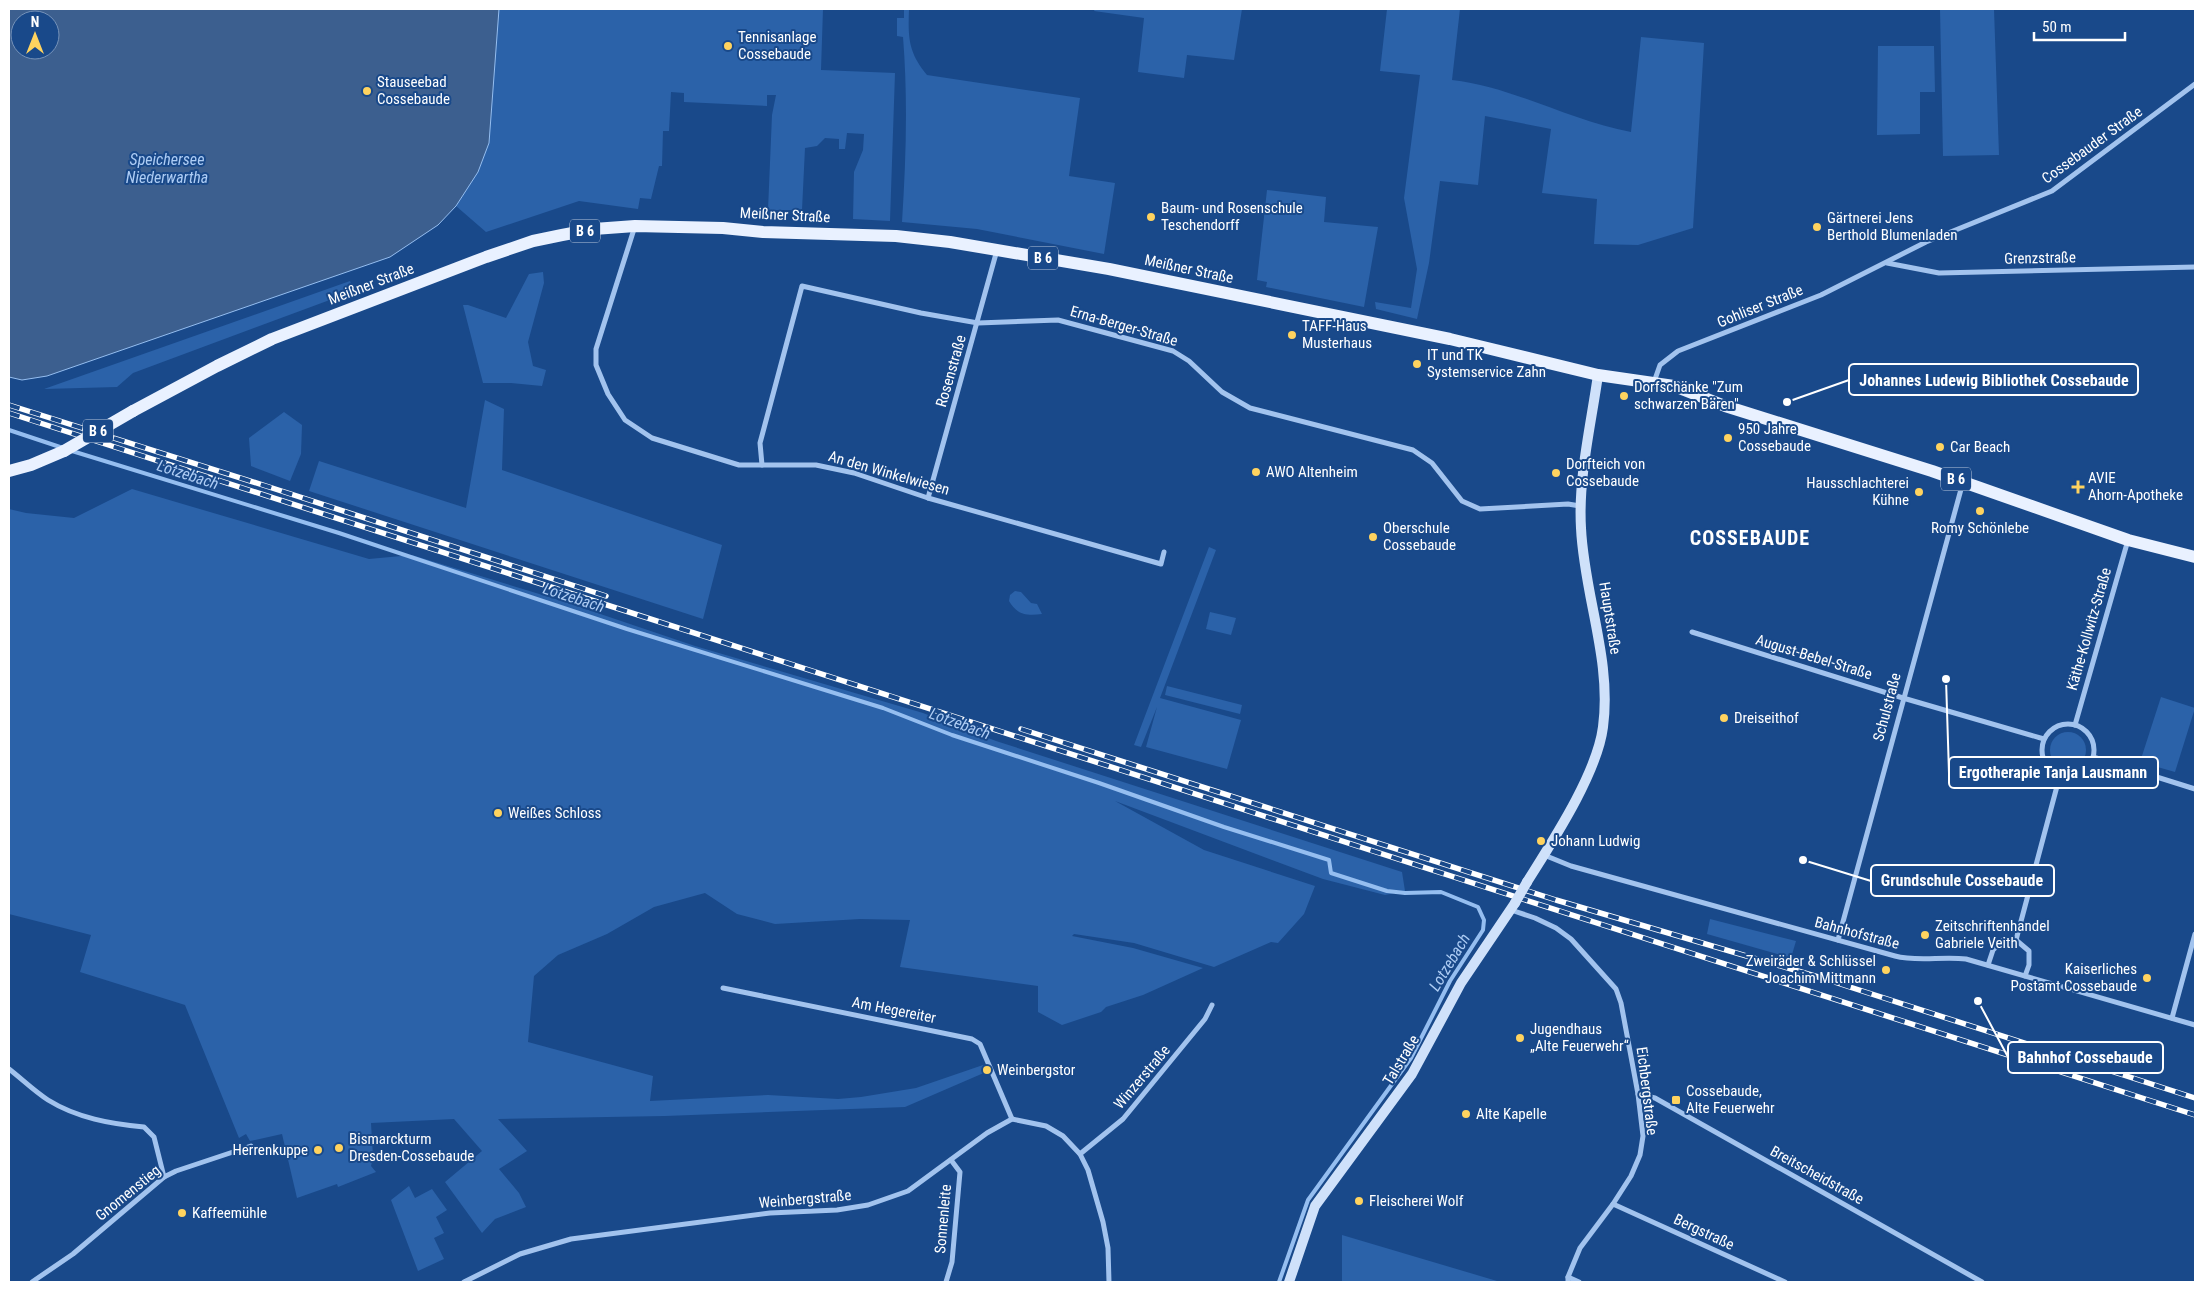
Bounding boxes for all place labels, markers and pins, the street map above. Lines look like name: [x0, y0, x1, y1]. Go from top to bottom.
place label: Tennisanlage Cossebaude: [738, 28, 816, 63]
marker: Tennisanlage Cossebaude: [722, 40, 734, 52]
place label: Stauseebad Cossebaude: [377, 73, 450, 108]
marker: Stauseebad Cossebaude: [361, 85, 373, 97]
place label: Baum- und Rosenschule Teschendorff: [1161, 199, 1303, 234]
place label: Gärtnerei Jens Berthold Blumenladen: [1827, 209, 1958, 244]
marker: Baum- und Rosenschule Teschendorff: [1145, 211, 1157, 223]
marker: Gärtnerei Jens Berthold Blumenladen: [1811, 221, 1823, 233]
place label: TAFF-Haus Musterhaus: [1302, 317, 1372, 352]
marker: TAFF-Haus Musterhaus: [1286, 329, 1298, 341]
place label: IT und TK Systemservice Zahn: [1427, 346, 1546, 381]
marker: IT und TK Systemservice Zahn: [1411, 358, 1423, 370]
callout: Johannes Ludewig Bibliothek Cossebaude: [1849, 364, 2138, 395]
place label: Dorfschänke "Zum schwarzen Bären": [1634, 378, 1743, 413]
marker: Dorfschänke "Zum schwarzen Bären": [1618, 390, 1630, 402]
place label: 950 Jahre Cossebaude: [1738, 420, 1811, 455]
marker: 950 Jahre Cossebaude: [1722, 432, 1734, 444]
place label: Car Beach: [1950, 438, 2010, 456]
marker: Car Beach: [1934, 441, 1946, 453]
place label: Dorfteich von Cossebaude: [1566, 455, 1645, 490]
place label: AWO Altenheim: [1266, 463, 1358, 481]
marker: AWO Altenheim: [1250, 466, 1262, 478]
marker: Dorfteich von Cossebaude: [1550, 467, 1562, 479]
place label: AVIE Ahorn-Apotheke: [2088, 469, 2183, 504]
place label: Hausschlachterei Kühne: [1806, 474, 1909, 509]
marker: AVIE Ahorn-Apotheke: [2072, 481, 2084, 493]
marker: Hausschlachterei Kühne: [1913, 486, 1925, 498]
marker: Romy Schönlebe: [1974, 505, 1986, 517]
place label: Oberschule Cossebaude: [1383, 519, 1456, 554]
place label: Romy Schönlebe: [1931, 519, 2029, 537]
marker: Oberschule Cossebaude: [1367, 531, 1379, 543]
place label: Dreiseithof: [1734, 709, 1799, 727]
marker: Dreiseithof: [1718, 712, 1730, 724]
callout: Ergotherapie Tanja Lausmann: [1949, 757, 2158, 788]
place label: Weißes Schloss: [508, 804, 602, 822]
marker: Weißes Schloss: [492, 807, 504, 819]
place label: Johann Ludwig: [1551, 832, 1640, 850]
marker: Johann Ludwig: [1535, 835, 1547, 847]
callout: Grundschule Cossebaude: [1871, 865, 2054, 896]
place label: Zeitschriftenhandel Gabriele Veith: [1935, 917, 2050, 952]
marker: Zeitschriftenhandel Gabriele Veith: [1919, 929, 1931, 941]
place label: Zweiräder & Schlüssel Joachim Mittmann: [1746, 952, 1876, 987]
place label: Kaiserliches Postamt Cossebaude: [2011, 960, 2137, 995]
marker: Zweiräder & Schlüssel Joachim Mittmann: [1880, 964, 1892, 976]
marker: Kaiserliches Postamt Cossebaude: [2141, 972, 2153, 984]
place label: Jugendhaus „Alte Feuerwehr“: [1530, 1020, 1629, 1055]
marker: Jugendhaus „Alte Feuerwehr“: [1514, 1032, 1526, 1044]
callout: Bahnhof Cossebaude: [2008, 1042, 2163, 1073]
place label: Weinbergstor: [997, 1061, 1076, 1079]
marker: Weinbergstor: [981, 1064, 993, 1076]
place label: Cossebaude, Alte Feuerwehr: [1686, 1082, 1775, 1117]
marker: Cossebaude, Alte Feuerwehr: [1670, 1094, 1682, 1106]
place label: Alte Kapelle: [1476, 1105, 1547, 1123]
marker: Alte Kapelle: [1460, 1108, 1472, 1120]
place label: Bismarckturm Dresden-Cossebaude: [349, 1130, 474, 1165]
place label: Herrenkuppe: [233, 1141, 308, 1159]
marker: Bismarckturm Dresden-Cossebaude: [333, 1142, 345, 1154]
marker: Herrenkuppe: [312, 1144, 324, 1156]
place label: Fleischerei Wolf: [1369, 1192, 1464, 1210]
marker: Fleischerei Wolf: [1353, 1195, 1365, 1207]
place label: Kaffeemühle: [192, 1204, 267, 1222]
marker: Kaffeemühle: [176, 1207, 188, 1219]

